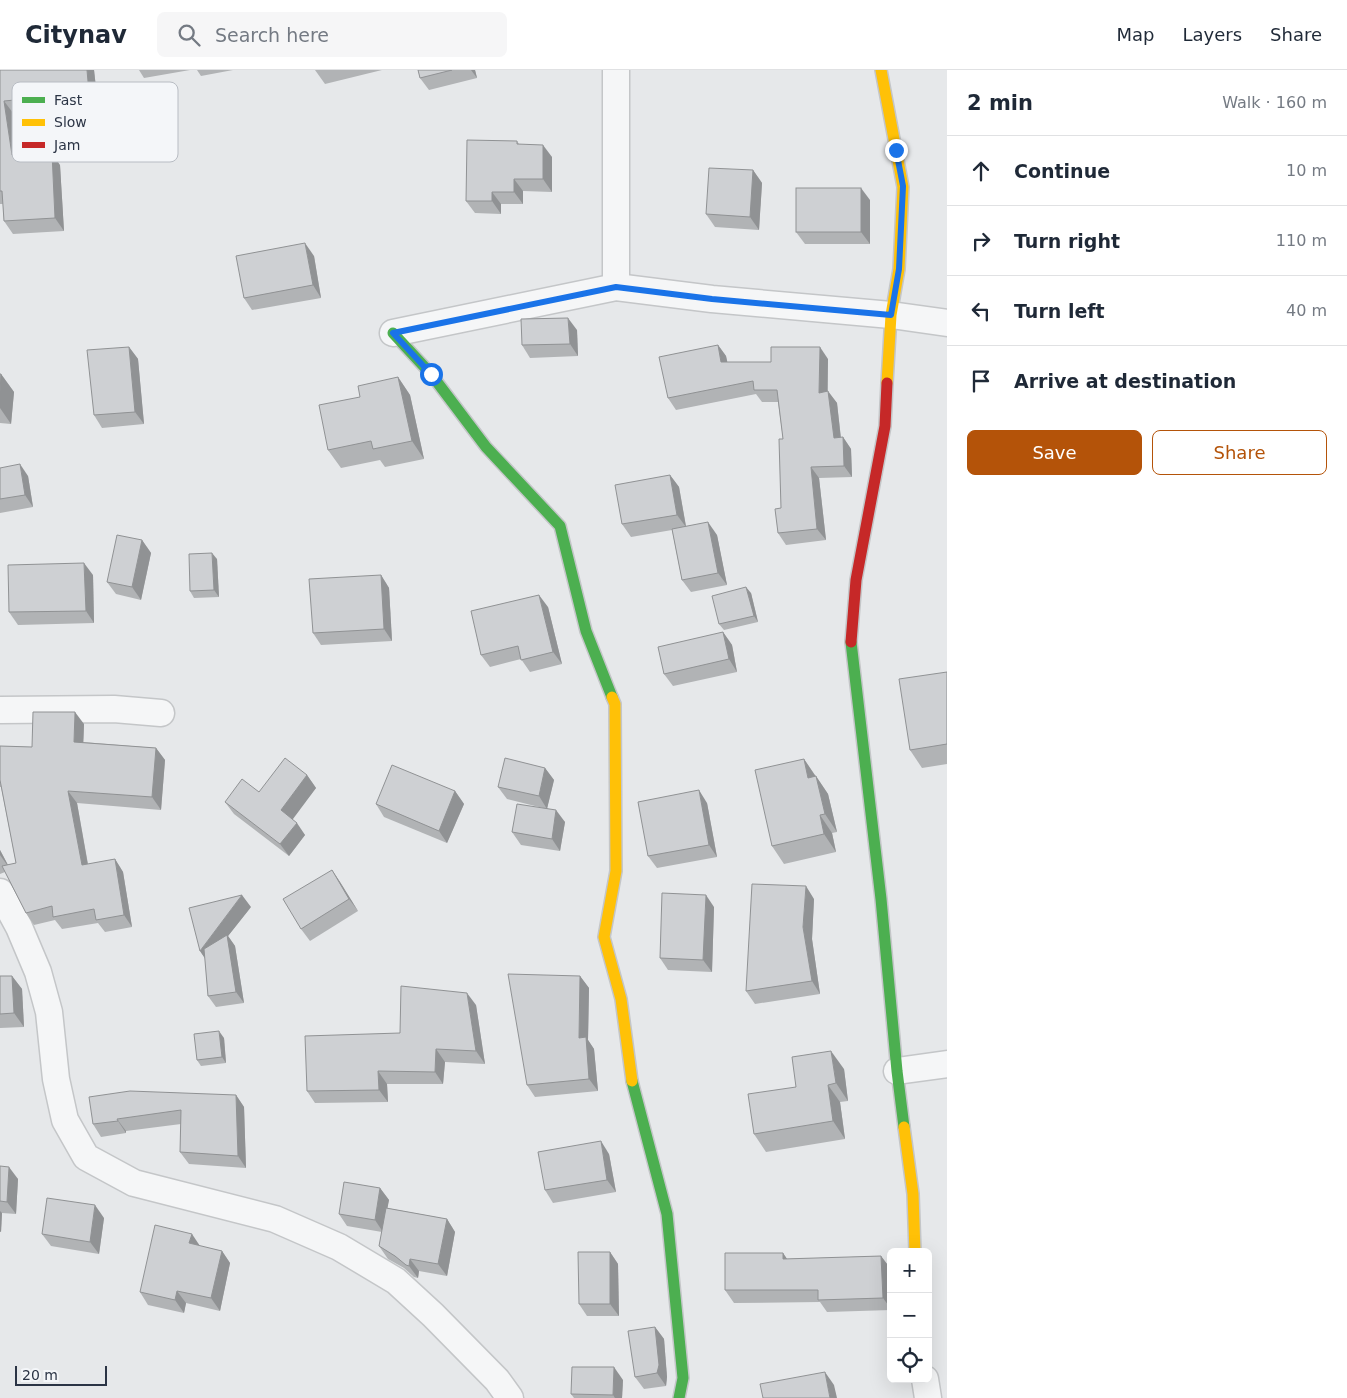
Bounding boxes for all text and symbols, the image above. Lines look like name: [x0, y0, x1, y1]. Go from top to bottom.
search box: [157, 12, 507, 57]
text: Citynav: [25, 21, 127, 49]
icon: search: [175, 21, 203, 49]
text: Search here: [215, 24, 329, 46]
text: Map: [1116, 24, 1154, 45]
text: Layers: [1182, 24, 1242, 45]
text: Share: [1270, 24, 1322, 45]
legend: [12, 82, 178, 162]
text: 2 min: [967, 91, 1033, 115]
text: Fast: [54, 92, 83, 108]
text: Walk · 160 m: [1222, 93, 1327, 112]
text: Slow: [54, 114, 87, 130]
text: Jam: [53, 137, 80, 153]
route end: [885, 139, 908, 162]
icon: ahead: [967, 157, 995, 185]
text: Continue: [1014, 160, 1110, 182]
text: 10 m: [1286, 161, 1327, 180]
icon: right: [967, 227, 995, 255]
text: Turn right: [1014, 230, 1120, 252]
text: 110 m: [1276, 231, 1327, 250]
icon: left: [967, 297, 995, 325]
text: Turn left: [1014, 300, 1105, 322]
text: 40 m: [1286, 301, 1327, 320]
route start: [420, 363, 443, 386]
icon: arrive: [967, 367, 995, 395]
text: Arrive at destination: [1014, 370, 1236, 392]
button: Save: [967, 430, 1142, 475]
button: Share: [1152, 430, 1327, 475]
map controls: [887, 1248, 932, 1383]
button: +: [887, 1248, 932, 1293]
button: −: [887, 1293, 932, 1338]
button: locate: [887, 1338, 932, 1383]
scale bar: [15, 1363, 108, 1386]
text: 20 m: [22, 1367, 58, 1383]

